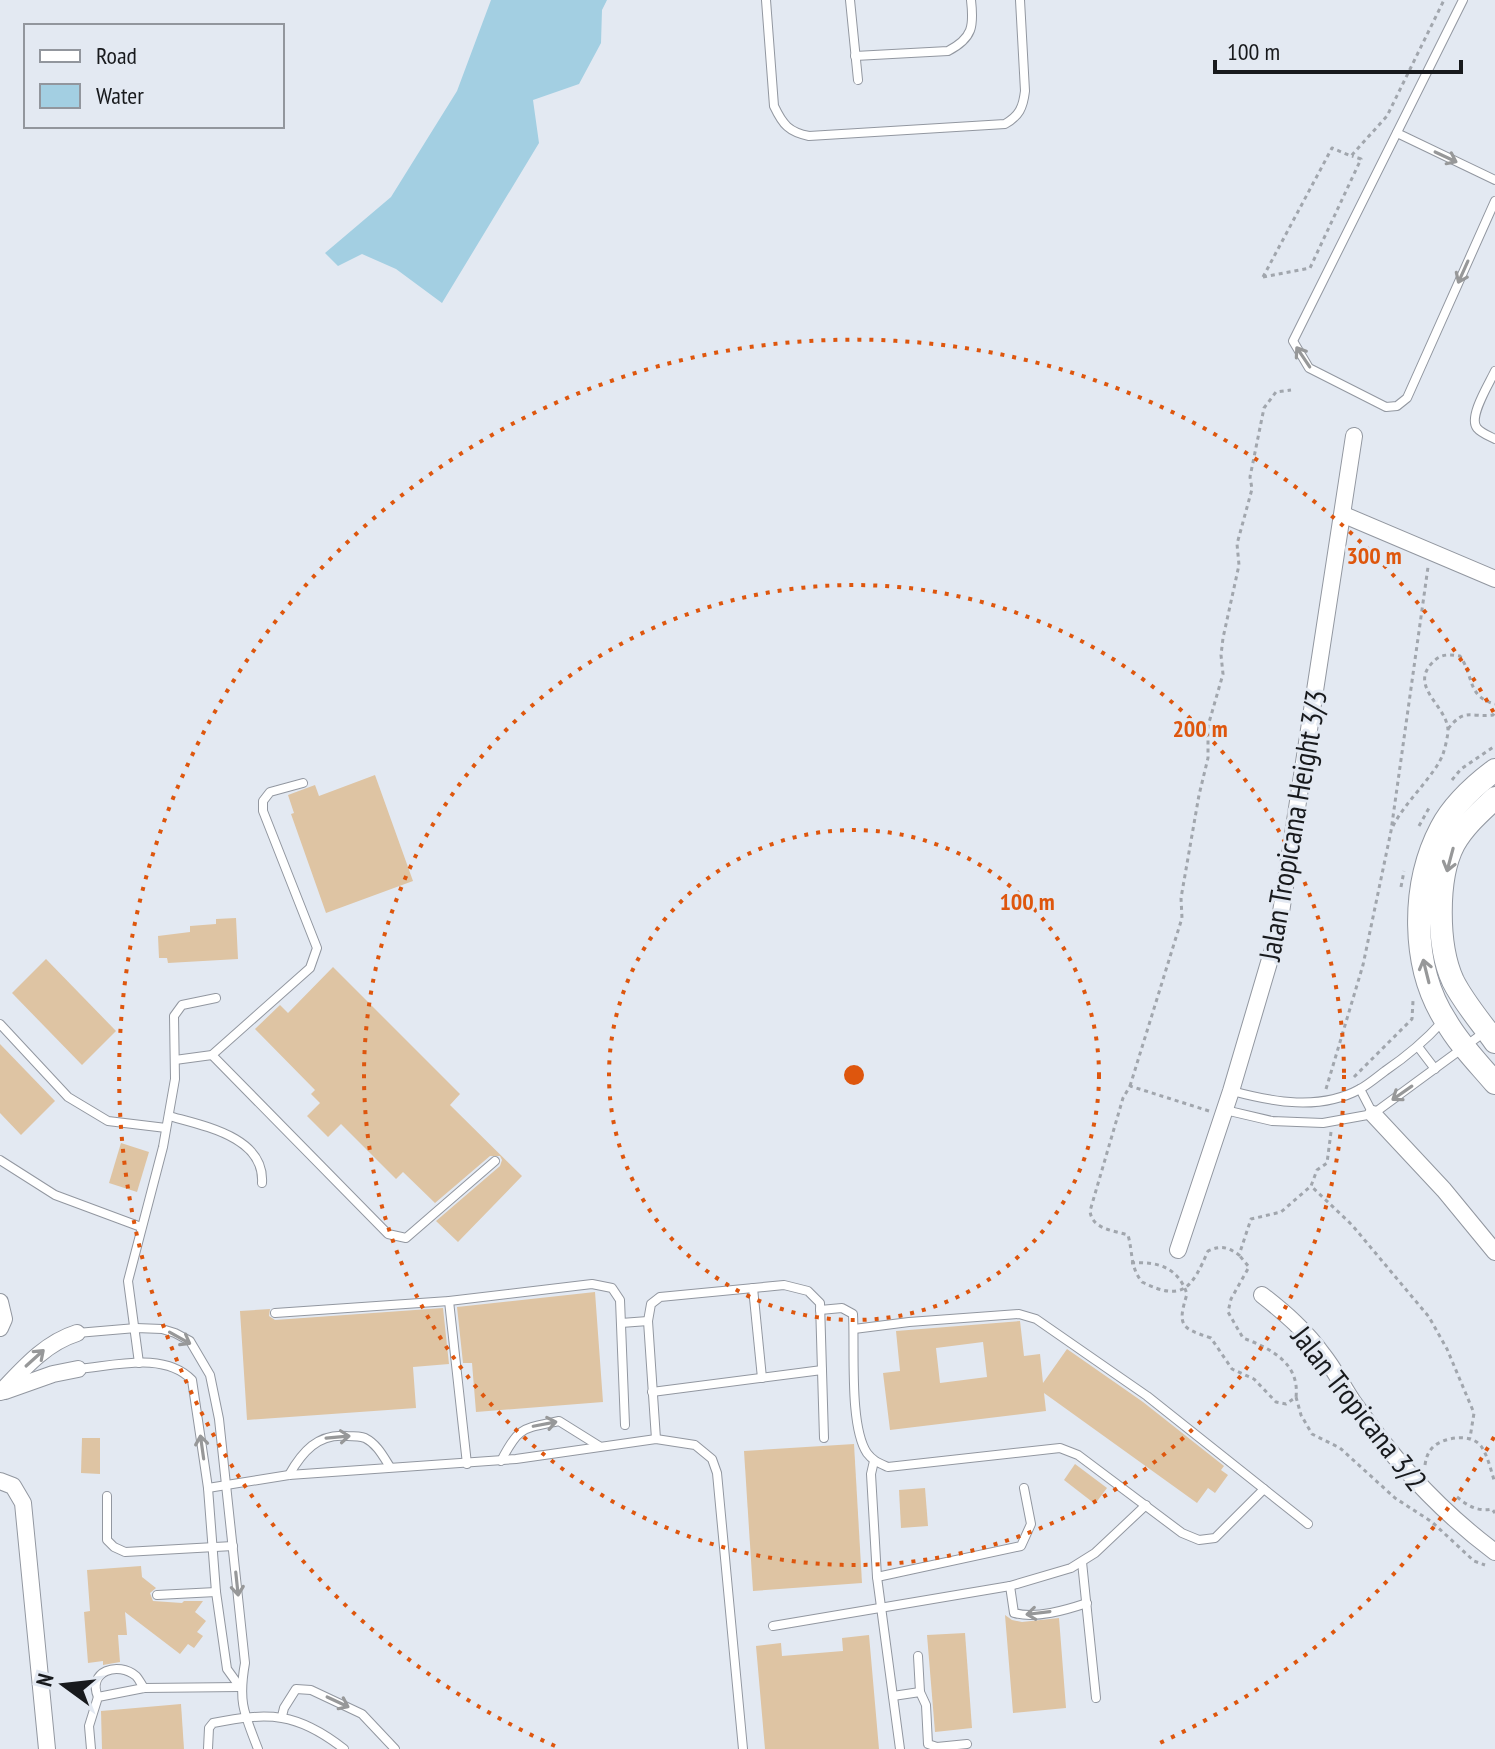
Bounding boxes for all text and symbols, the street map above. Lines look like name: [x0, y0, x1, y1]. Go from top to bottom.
legend: [24, 24, 284, 128]
scale bar: [1215, 24, 1461, 74]
text: 100 m: [1227, 36, 1280, 67]
text: Road: [96, 40, 137, 71]
text: Water: [96, 80, 144, 111]
one-way arrow: [1433, 150, 1458, 165]
one-way arrow: [1455, 259, 1470, 284]
one-way arrow: [1295, 347, 1311, 369]
text: 300 m: [1346, 540, 1402, 571]
street label: Jalan Tropicana Height 3/3: [1249, 687, 1335, 964]
text: 200 m: [1172, 713, 1228, 744]
one-way arrow: [1441, 846, 1456, 872]
text: 100 m: [999, 886, 1055, 917]
one-way arrow: [1418, 958, 1433, 984]
centre of rings: [840, 1061, 868, 1089]
one-way arrow: [1391, 1085, 1413, 1101]
street label: Jalan Tropicana 3/2: [1283, 1317, 1437, 1498]
one-way arrow: [168, 1330, 191, 1346]
one-way arrow: [25, 1349, 45, 1367]
one-way arrow: [532, 1416, 558, 1431]
one-way arrow: [324, 1430, 350, 1445]
one-way arrow: [194, 1434, 209, 1460]
one-way arrow: [229, 1570, 244, 1597]
one-way arrow: [1026, 1606, 1051, 1621]
north arrow: [24, 1645, 104, 1725]
text: N: [30, 1670, 60, 1689]
one-way arrow: [325, 1696, 350, 1711]

